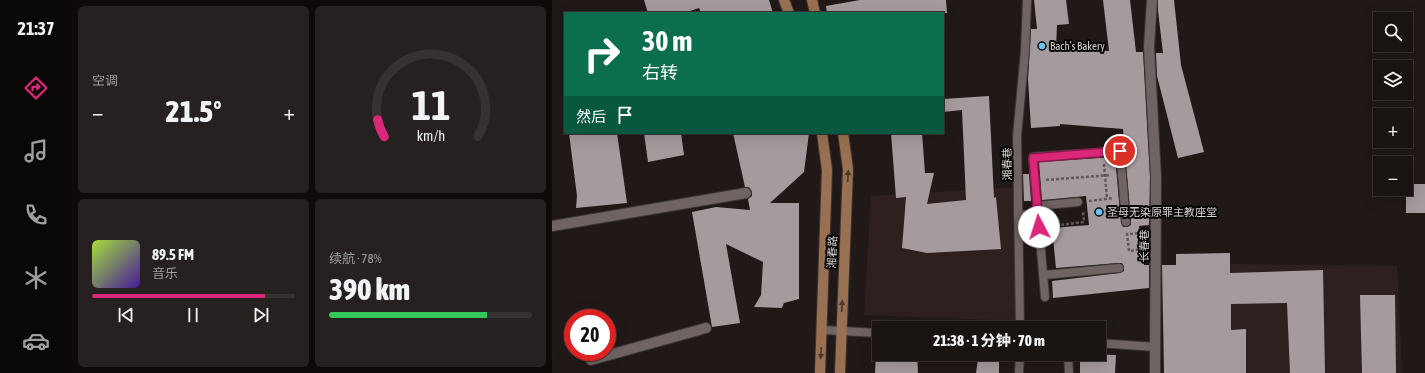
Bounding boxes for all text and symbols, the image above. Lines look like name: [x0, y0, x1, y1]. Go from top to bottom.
map controls: [1373, 12, 1413, 196]
button: search: [1373, 12, 1413, 52]
text: 21:37: [17, 18, 55, 39]
text: 30 m: [642, 25, 692, 57]
icon: right: [576, 28, 628, 80]
place label: Bach’s Bakery: [1050, 40, 1105, 52]
marker: Bach’s Bakery: [1037, 41, 1047, 51]
button: layers: [1373, 60, 1413, 100]
text: 右转: [642, 62, 678, 83]
text: 空调: [92, 73, 118, 88]
icon: directions: [22, 74, 50, 102]
text: 11: [411, 81, 450, 129]
text: 21.5°: [166, 94, 221, 128]
text: −: [92, 99, 103, 125]
text: +: [284, 99, 295, 125]
icon: arrive: [614, 104, 636, 126]
text: 然后: [576, 108, 606, 125]
button: +: [1373, 108, 1413, 148]
text: km/h: [416, 128, 445, 144]
pin: [1103, 134, 1137, 168]
icon: music: [22, 137, 50, 165]
icon: arrive: [1109, 140, 1131, 162]
street label: 湘春巷: [1001, 147, 1013, 181]
button: −: [1373, 156, 1413, 196]
one-way arrow: [845, 169, 851, 182]
icon: phone: [22, 201, 50, 229]
position arrow: [1018, 206, 1060, 248]
place label: 圣母无染原罪主教座堂: [1107, 206, 1217, 218]
marker: 圣母无染原罪主教座堂: [1094, 207, 1104, 217]
street label: 长春巷: [1138, 230, 1150, 263]
street label: 湘春路: [825, 235, 839, 269]
text: 89.5 FM: [152, 246, 194, 263]
text: 续航 · 78%: [329, 251, 382, 266]
icon: climate: [22, 264, 50, 292]
text: 音乐: [152, 266, 178, 281]
text: 390 km: [329, 272, 410, 306]
one-way arrow: [839, 299, 845, 312]
icon: previous: [115, 304, 137, 326]
icon: pause: [182, 304, 204, 326]
icon: next: [250, 304, 272, 326]
speed limit sign: 20: [564, 309, 616, 361]
icon: car: [22, 327, 50, 355]
text: 21:38 · 1 分钟 · 70 m: [933, 332, 1045, 349]
one-way arrow: [817, 347, 824, 359]

